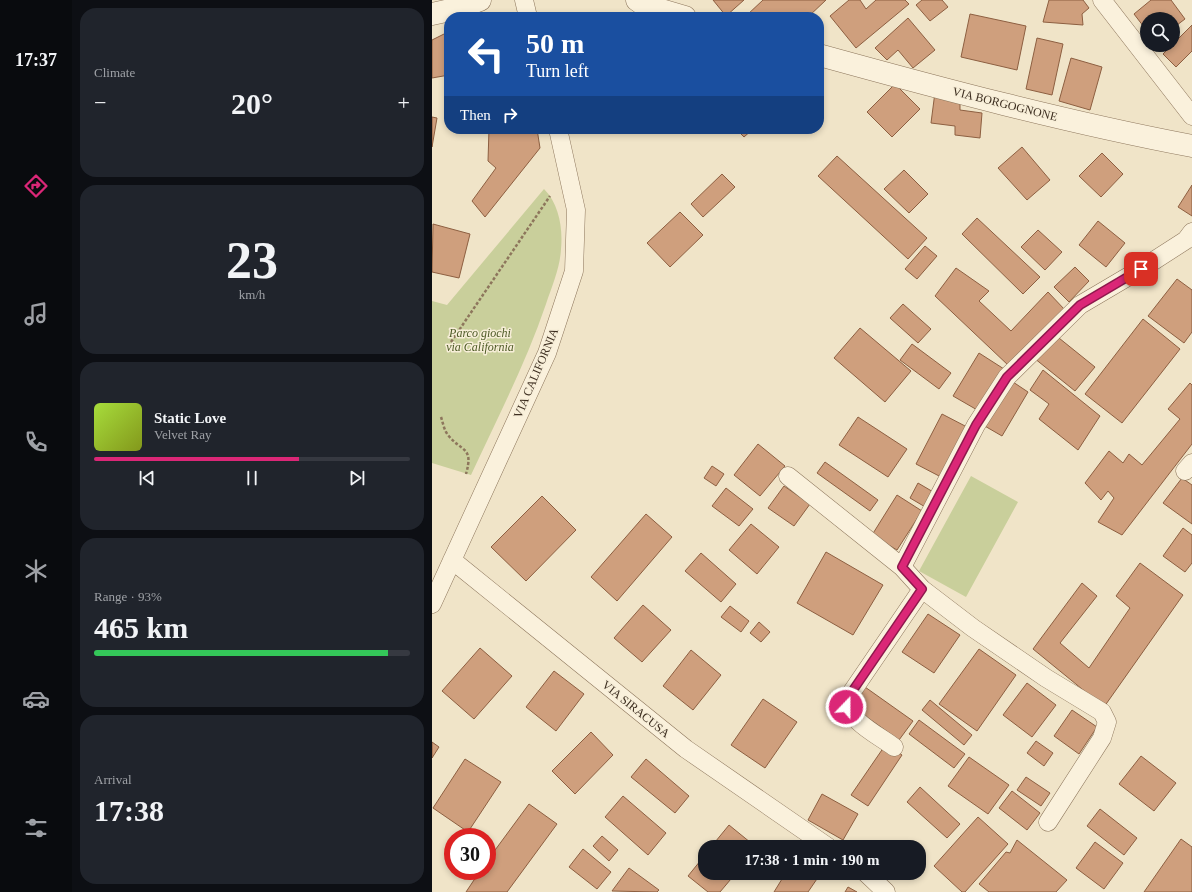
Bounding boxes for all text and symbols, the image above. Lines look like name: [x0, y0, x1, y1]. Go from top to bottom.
map controls: [1140, 12, 1180, 52]
button: search: [1140, 12, 1180, 52]
icon: left: [460, 28, 512, 80]
text: 50 m: [526, 28, 584, 59]
text: 17:37: [15, 50, 57, 70]
text: Turn left: [526, 61, 589, 81]
text: Climate: [94, 65, 135, 80]
street label: VIA BORGOGNONE: [951, 84, 1059, 124]
text: 20°: [231, 87, 273, 120]
text: −: [94, 90, 106, 115]
text: +: [398, 90, 410, 115]
icon: right: [499, 104, 521, 126]
text: Then: [460, 107, 491, 123]
icon: directions: [22, 172, 50, 200]
text: 23: [226, 232, 278, 289]
pin: [1124, 252, 1158, 286]
icon: arrive: [1130, 258, 1152, 280]
text: km/h: [239, 287, 265, 302]
icon: music: [22, 300, 50, 328]
park label: Parco giochi via California: [446, 326, 514, 354]
street label: VIA CALIFORNIA: [511, 326, 561, 420]
text: Static Love: [154, 410, 226, 426]
text: Velvet Ray: [154, 427, 211, 442]
icon: phone: [22, 428, 50, 456]
icon: previous: [136, 467, 158, 489]
icon: pause: [241, 467, 263, 489]
icon: next: [346, 467, 368, 489]
icon: climate: [22, 557, 50, 585]
text: Range · 93%: [94, 589, 162, 604]
text: 465 km: [94, 611, 188, 644]
street label: VIA SIRACUSA: [599, 677, 673, 741]
icon: car: [22, 685, 50, 713]
position arrow: [825, 686, 867, 728]
text: Arrival: [94, 772, 132, 787]
text: 17:38: [94, 794, 164, 827]
icon: filters: [22, 814, 50, 842]
speed limit sign: 30: [444, 828, 496, 880]
text: 17:38 · 1 min · 190 m: [745, 852, 880, 868]

